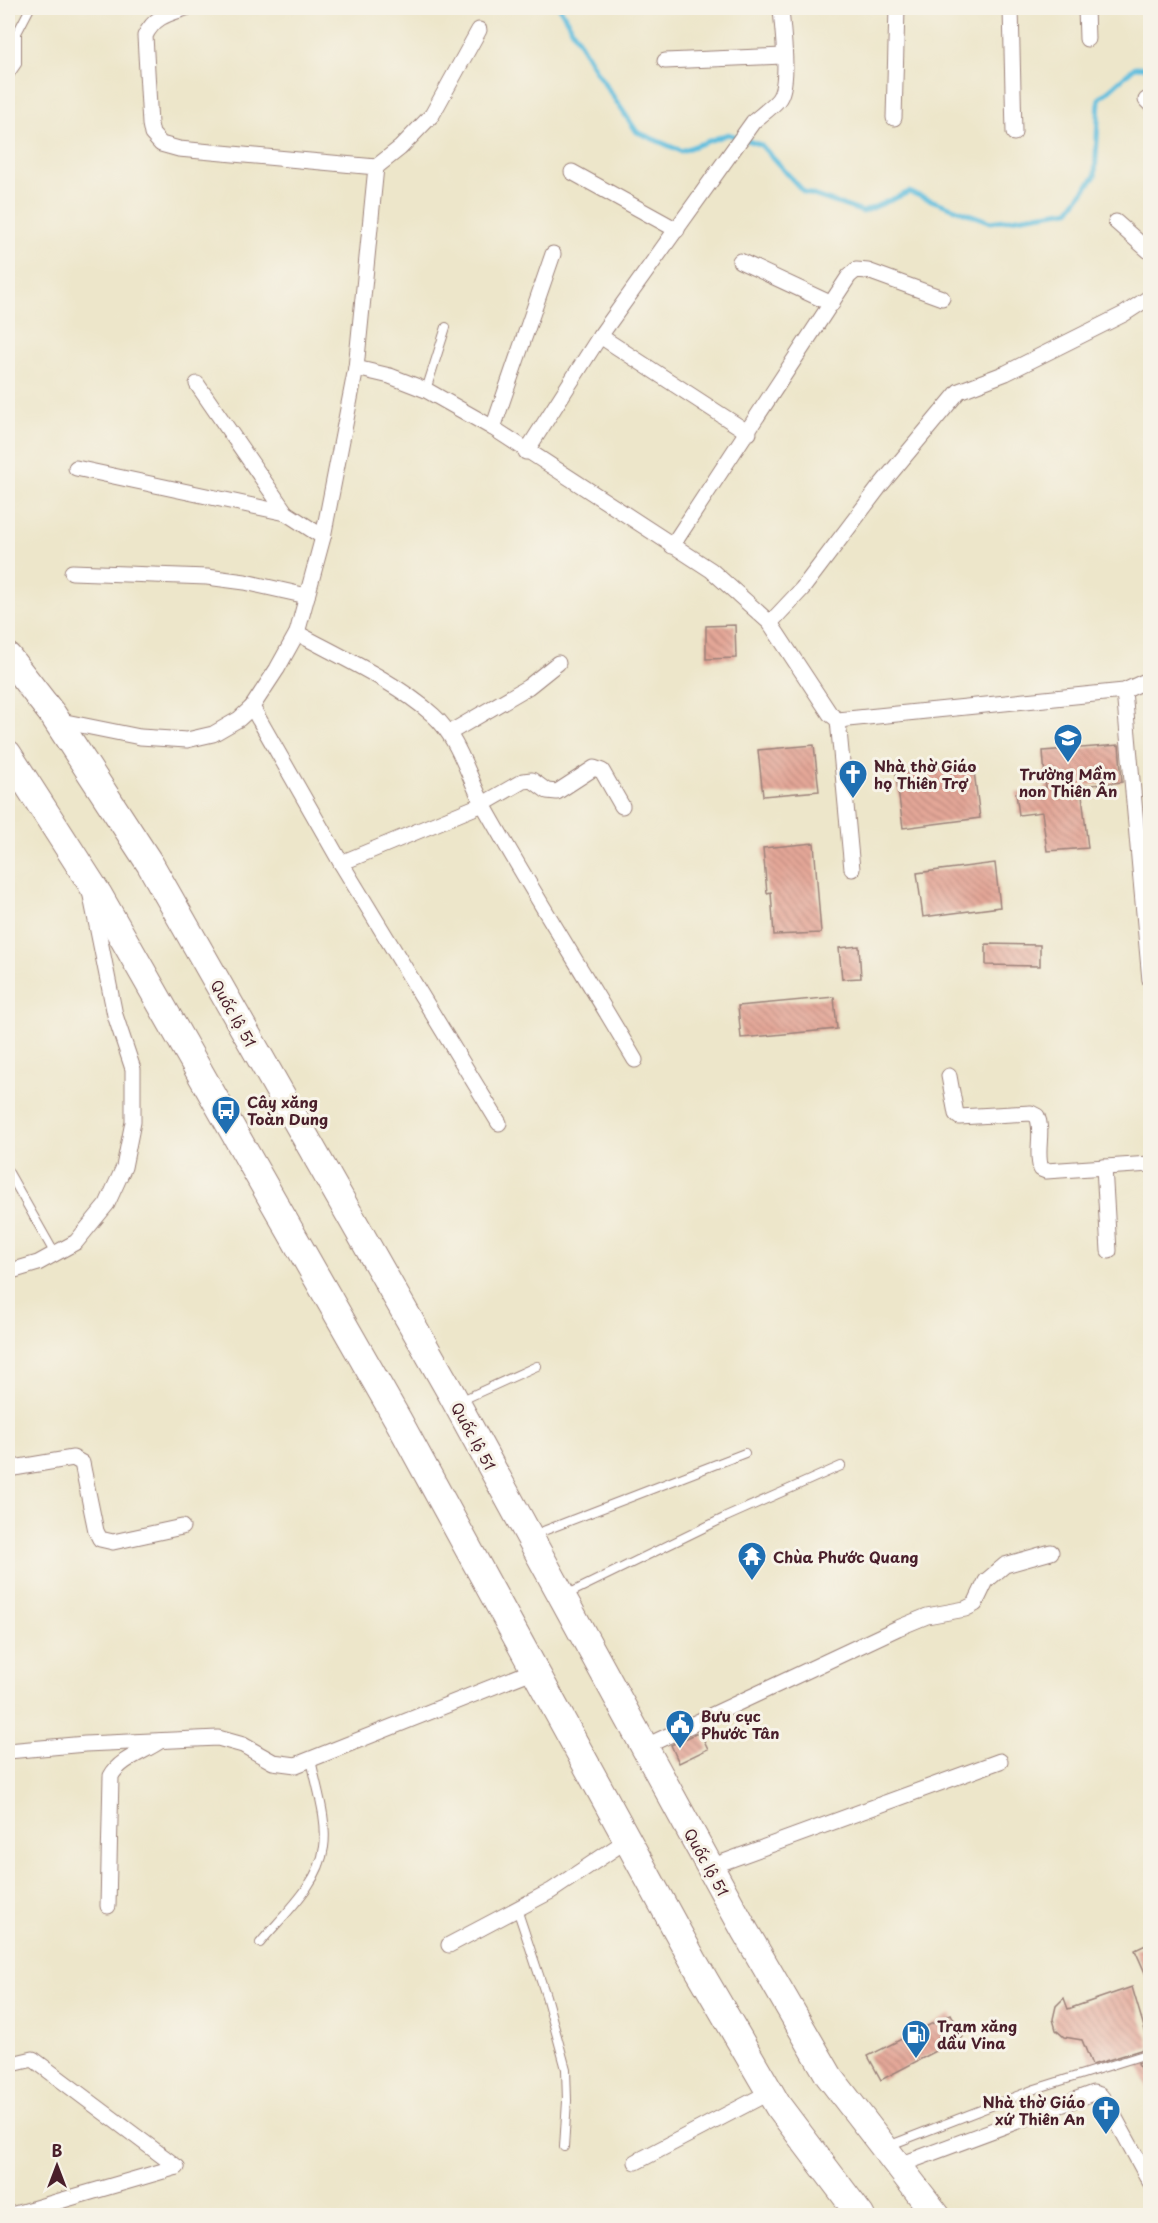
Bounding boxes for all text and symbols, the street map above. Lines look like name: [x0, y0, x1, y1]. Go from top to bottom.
school or university icon: Trường Mầm non Thiên Ân: [1052, 722, 1084, 764]
place label: Nhà thờ Giáo họ Thiên Trợ: [874, 754, 976, 794]
church icon: Nhà thờ Giáo họ Thiên Trợ: [837, 758, 869, 800]
place label: Trường Mầm non Thiên Ân: [1019, 762, 1117, 802]
street label: Quốc lộ 51: [205, 975, 263, 1051]
place label: Cây xăng Toàn Dung: [247, 1090, 328, 1130]
bus stop icon: Cây xăng Toàn Dung: [210, 1094, 242, 1136]
street label: Quốc lộ 51: [446, 1398, 502, 1474]
temple icon: Chùa Phước Quang: [736, 1540, 768, 1582]
place label: Chùa Phước Quang: [773, 1545, 918, 1568]
place label: Bưu cục Phước Tân: [701, 1704, 780, 1744]
public building icon: Bưu cục Phước Tân: [664, 1708, 696, 1750]
street label: Quốc lộ 51: [679, 1824, 735, 1900]
place label: Trạm xăng dầu Vina: [937, 2014, 1017, 2054]
fuel station icon: Trạm xăng dầu Vina: [900, 2018, 932, 2060]
place label: Nhà thờ Giáo xứ Thiên An: [983, 2090, 1085, 2130]
church icon: Nhà thờ Giáo xứ Thiên An: [1090, 2094, 1122, 2136]
north arrow: [27, 2136, 87, 2196]
text: B: [52, 2138, 63, 2162]

